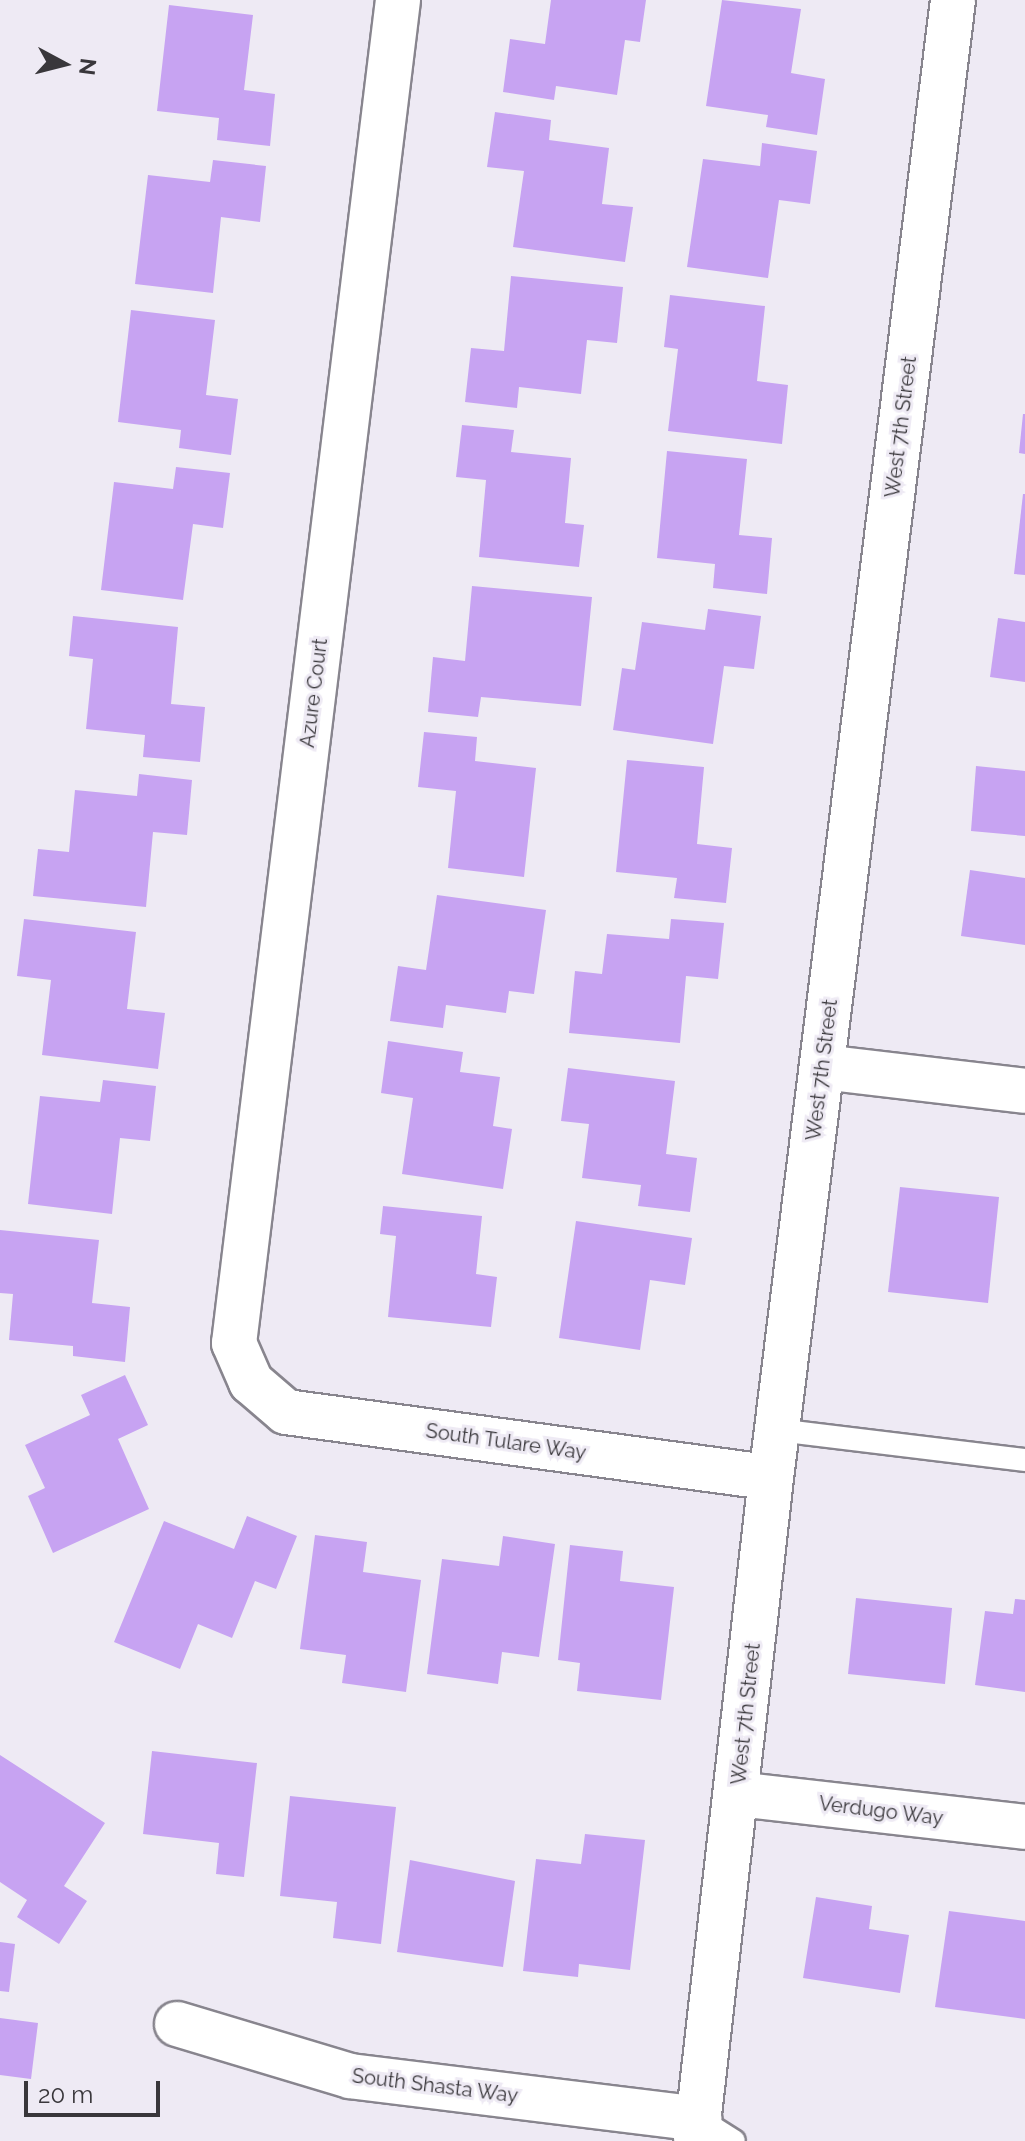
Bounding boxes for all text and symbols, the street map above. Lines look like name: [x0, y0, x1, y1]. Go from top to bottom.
north arrow: [24, 24, 104, 104]
text: N: [74, 57, 102, 77]
street label: West 7th Street: [880, 355, 922, 499]
street label: Azure Court: [295, 637, 333, 749]
street label: West 7th Street: [801, 998, 843, 1142]
street label: South Tulare Way: [424, 1419, 588, 1465]
street label: West 7th Street: [727, 1642, 765, 1786]
street label: Verdugo Way: [817, 1791, 945, 1831]
street label: South Shasta Way: [350, 2064, 520, 2108]
scale bar: [28, 2065, 164, 2115]
text: 20 m: [38, 2080, 93, 2109]

